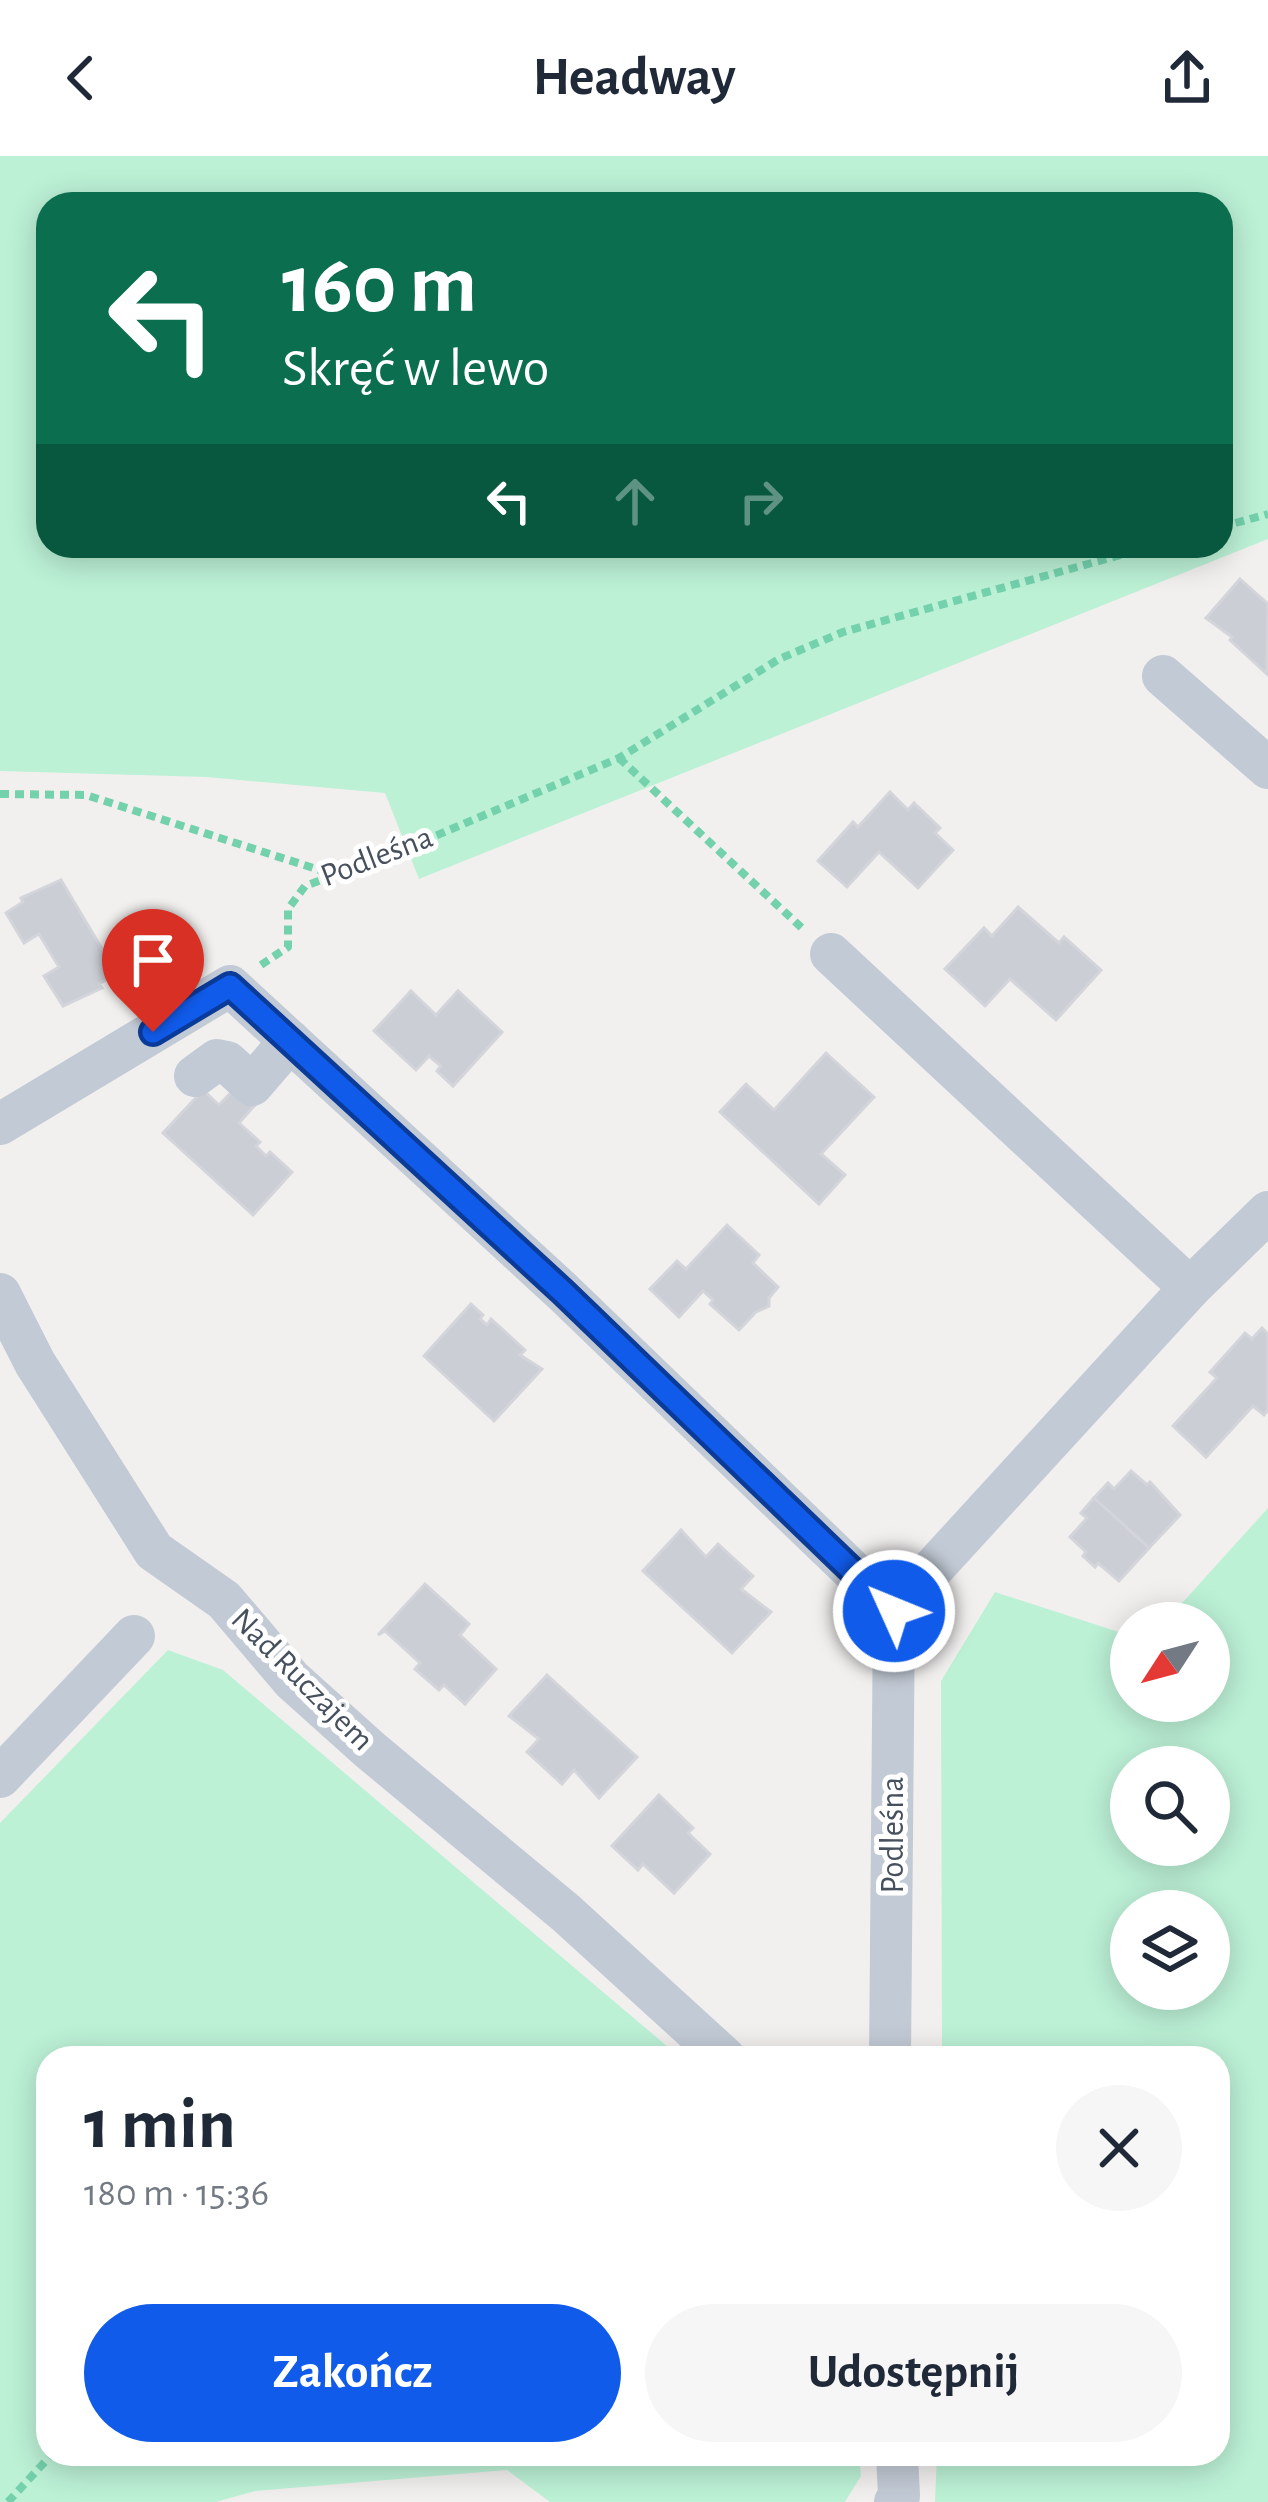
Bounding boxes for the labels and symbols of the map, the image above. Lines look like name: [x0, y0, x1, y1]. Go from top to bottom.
street label: Podleśna: [317, 821, 437, 893]
pin: [102, 909, 204, 1032]
position arrow: [831, 1548, 957, 1674]
north arrow: [1110, 1602, 1230, 1722]
street label: Nad Ruczajem: [225, 1603, 379, 1757]
street label: Podleśna: [877, 1777, 910, 1893]

